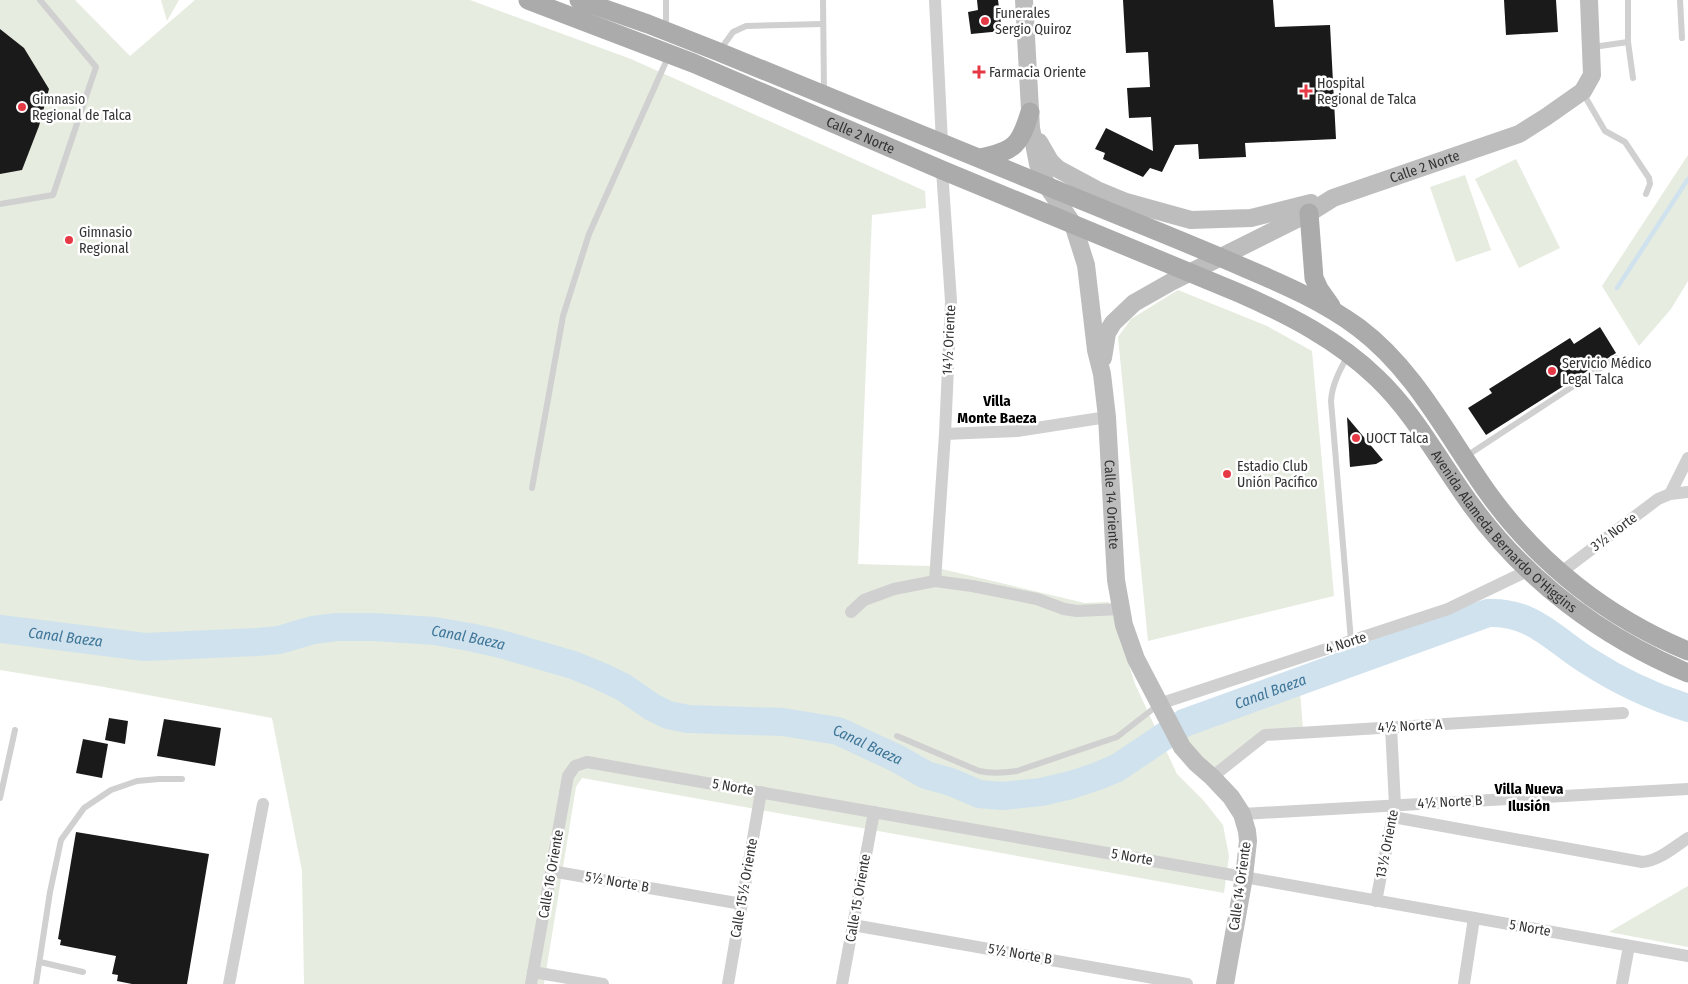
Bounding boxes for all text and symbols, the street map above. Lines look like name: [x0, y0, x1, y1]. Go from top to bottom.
place label: Funerales Sergio Quiroz: [995, 5, 1072, 38]
marker: Funerales Sergio Quiroz: [979, 15, 991, 27]
place label: Farmacia Oriente: [989, 64, 1086, 81]
marker: Farmacia Oriente: [973, 66, 985, 78]
place label: Hospital Regional de Talca: [1317, 75, 1417, 108]
marker: Hospital Regional de Talca: [1299, 84, 1313, 98]
place label: Gimnasio Regional de Talca: [32, 91, 132, 124]
marker: Gimnasio Regional de Talca: [16, 101, 28, 113]
street label: Calle 2 Norte: [824, 113, 897, 157]
street label: Calle 2 Norte: [1387, 147, 1462, 186]
place label: Gimnasio Regional: [79, 224, 132, 257]
marker: Gimnasio Regional: [63, 234, 75, 246]
street label: 14½ Oriente: [939, 304, 959, 375]
place label: Servicio Médico Legal Talca: [1562, 355, 1652, 388]
marker: Servicio Médico Legal Talca: [1546, 365, 1558, 377]
district label: Villa Monte Baeza: [957, 392, 1037, 427]
place label: UOCT Talca: [1366, 430, 1429, 447]
marker: UOCT Talca: [1350, 432, 1362, 444]
street label: Avenida Alameda Bernardo O'Higgins: [1428, 447, 1580, 616]
place label: Estadio Club Unión Pacífico: [1237, 458, 1318, 491]
street label: Calle 14 Oriente: [1101, 459, 1123, 550]
marker: Estadio Club Unión Pacífico: [1221, 468, 1233, 480]
street label: 3½ Norte: [1588, 509, 1641, 555]
water label: Canal Baeza: [430, 622, 508, 654]
water label: Canal Baeza: [27, 624, 104, 651]
street label: 4 Norte: [1323, 628, 1369, 658]
water label: Canal Baeza: [1232, 670, 1309, 713]
street label: 4½ Norte A: [1377, 716, 1443, 736]
water label: Canal Baeza: [832, 721, 906, 769]
street label: 5 Norte: [711, 775, 755, 799]
district label: Villa Nueva Ilusión: [1494, 780, 1564, 815]
street label: 4½ Norte B: [1417, 792, 1483, 812]
street label: 13½ Oriente: [1372, 808, 1402, 880]
street label: Calle 16 Oriente: [535, 828, 567, 920]
street label: Calle 15½ Oriente: [727, 837, 761, 939]
street label: Calle 14 Oriente: [1225, 840, 1255, 932]
street label: 5 Norte: [1110, 845, 1154, 869]
street label: Calle 15 Oriente: [842, 853, 874, 943]
street label: 5½ Norte B: [584, 868, 651, 896]
street label: 5 Norte: [1508, 916, 1552, 940]
street label: 5½ Norte B: [987, 940, 1054, 968]

